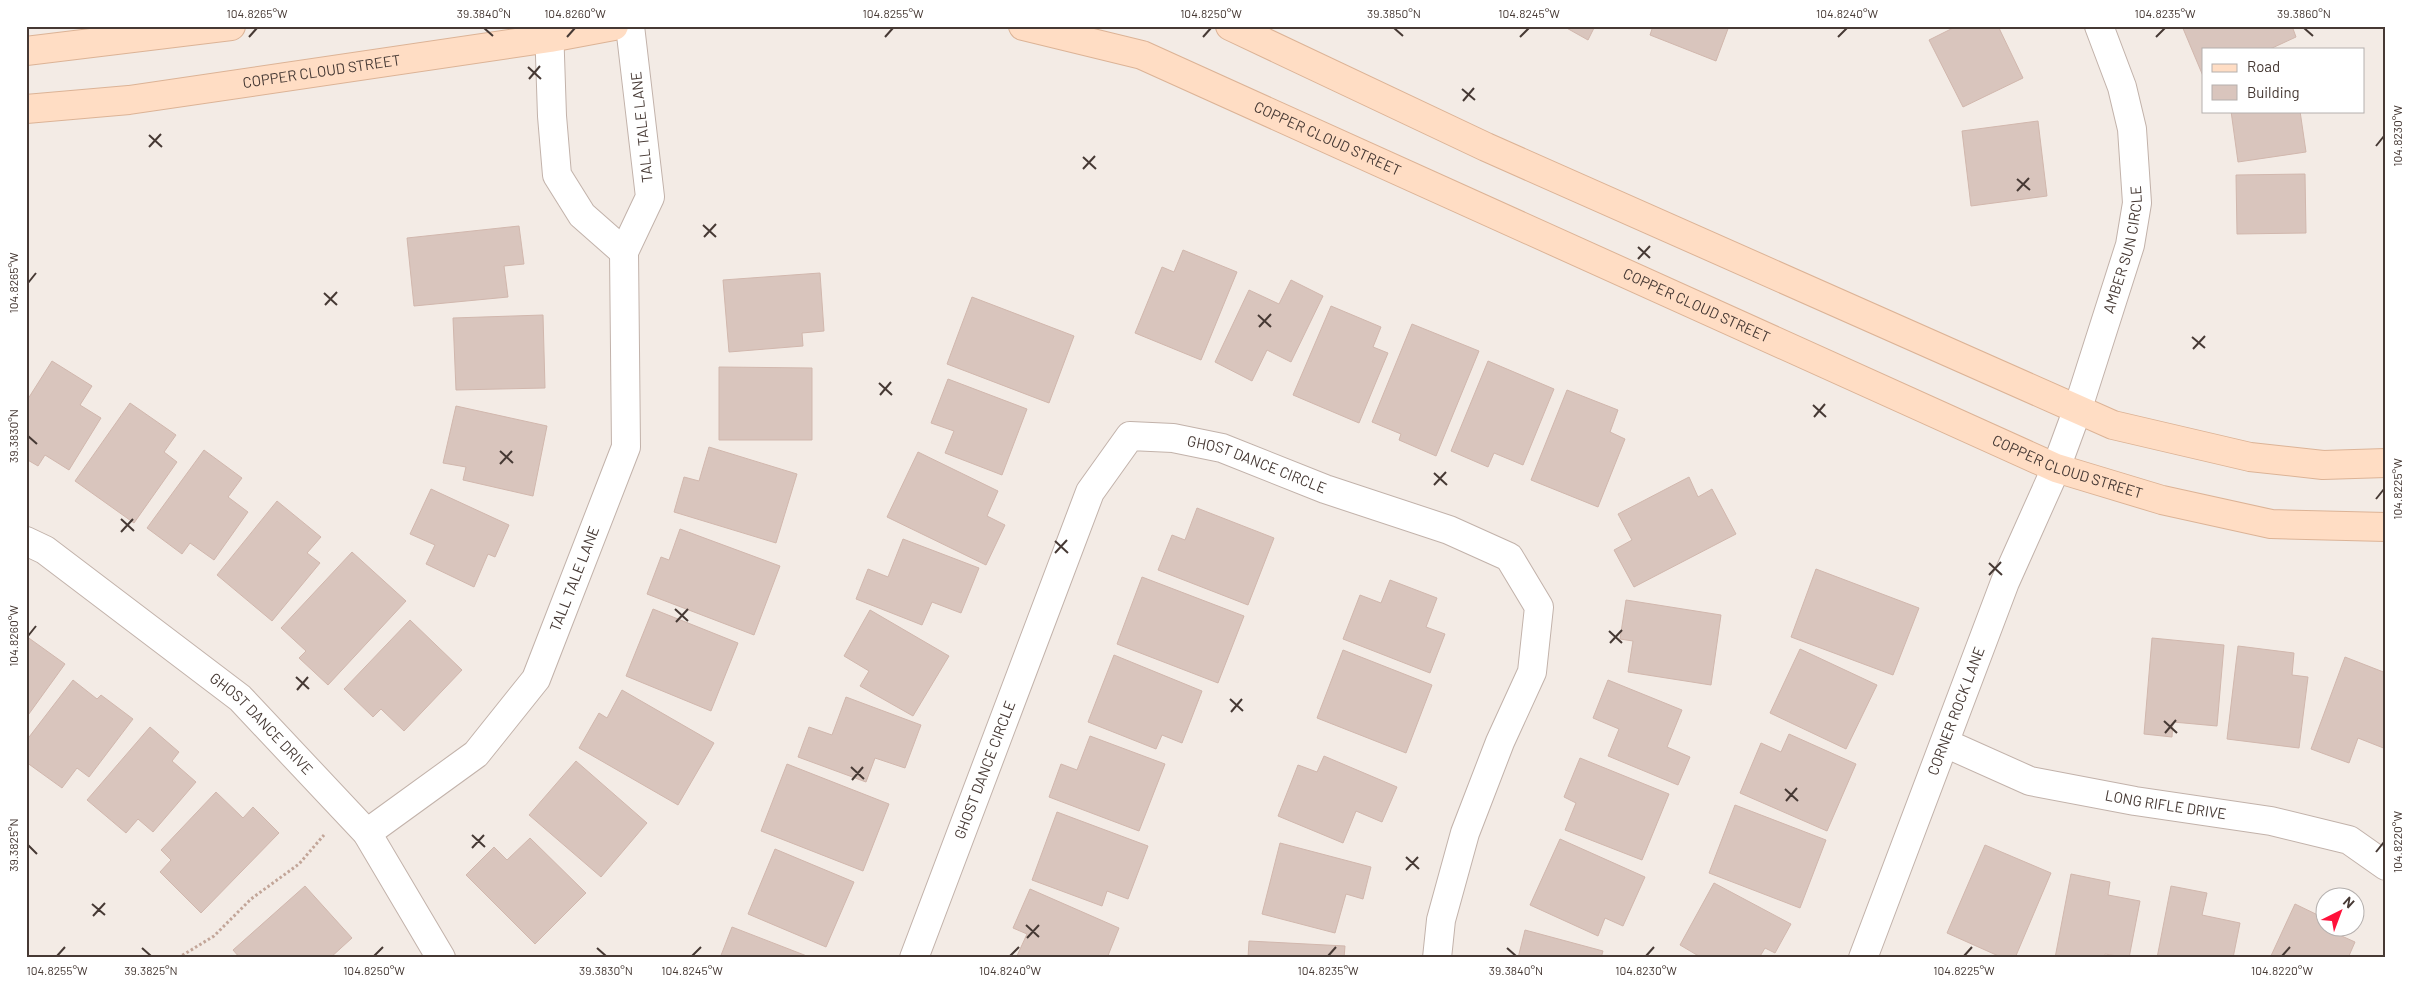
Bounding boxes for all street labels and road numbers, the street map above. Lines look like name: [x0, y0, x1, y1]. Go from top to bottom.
street label: COPPER CLOUD STREET: [241, 50, 402, 91]
street label: TALL TALE LANE: [626, 71, 656, 183]
street label: COPPER CLOUD STREET: [1252, 97, 1404, 179]
street label: AMBER SUN CIRCLE: [2099, 185, 2145, 315]
street label: COPPER CLOUD STREET: [1621, 264, 1773, 346]
street label: COPPER CLOUD STREET: [1990, 430, 2145, 502]
street label: GHOST DANCE CIRCLE: [1186, 431, 1329, 497]
street label: TALL TALE LANE: [545, 523, 602, 634]
street label: CORNER ROCK LANE: [1923, 644, 1988, 777]
street label: GHOST DANCE DRIVE: [207, 668, 317, 778]
street label: GHOST DANCE CIRCLE: [950, 698, 1018, 841]
street label: LONG RIFLE DRIVE: [2104, 786, 2228, 822]

